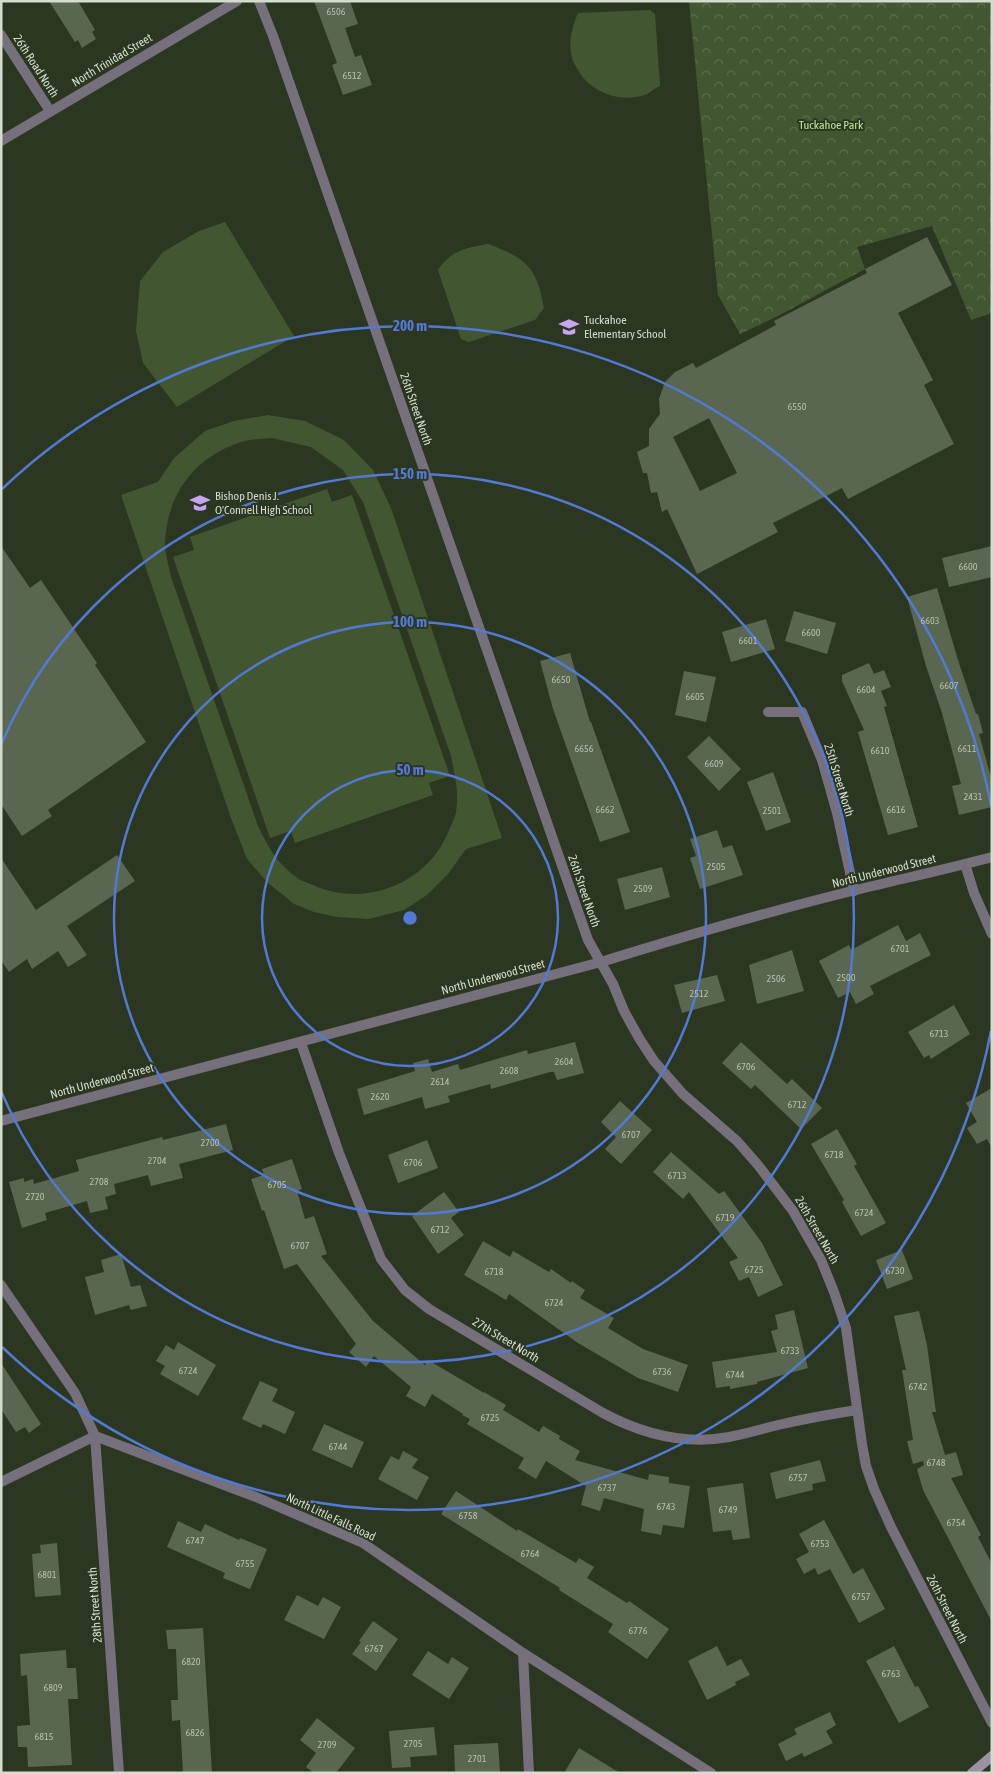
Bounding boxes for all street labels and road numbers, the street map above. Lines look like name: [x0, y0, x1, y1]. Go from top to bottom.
street label: North Trinidad Street: [69, 30, 155, 90]
street label: 26th Road North: [10, 32, 62, 100]
street label: 26th Street North: [397, 371, 435, 447]
street label: 25th Street North: [821, 742, 857, 818]
street label: North Underwood Street: [831, 851, 938, 891]
street label: 26th Street North: [565, 853, 603, 929]
street label: North Underwood Street: [440, 956, 547, 998]
street label: North Underwood Street: [49, 1060, 156, 1102]
street label: 26th Street North: [792, 1194, 842, 1266]
street label: 27th Street North: [470, 1315, 542, 1365]
street label: North Little Falls Road: [284, 1490, 378, 1544]
street label: 28th Street North: [85, 1567, 105, 1643]
street label: 26th Street North: [924, 1572, 970, 1646]

